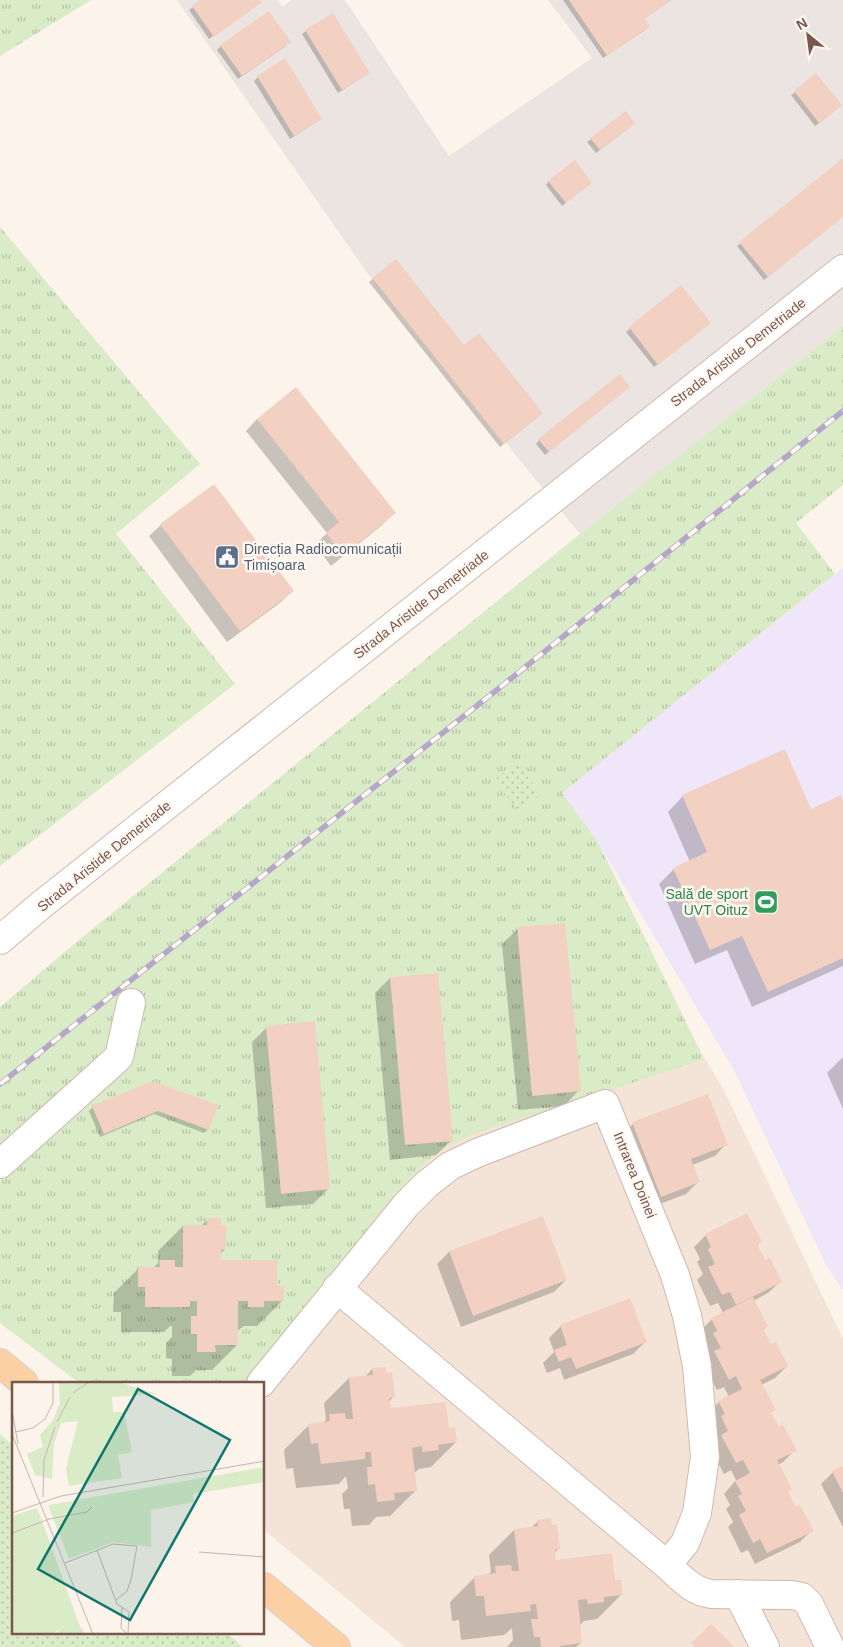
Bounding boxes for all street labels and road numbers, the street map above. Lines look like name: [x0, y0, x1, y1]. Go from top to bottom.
street label: Strada Aristide Demetriade: [667, 294, 809, 410]
street label: Strada Aristide Demetriade: [350, 546, 492, 662]
street label: Strada Aristide Demetriade: [34, 797, 174, 915]
street label: Intrarea Doinei: [610, 1129, 660, 1221]

